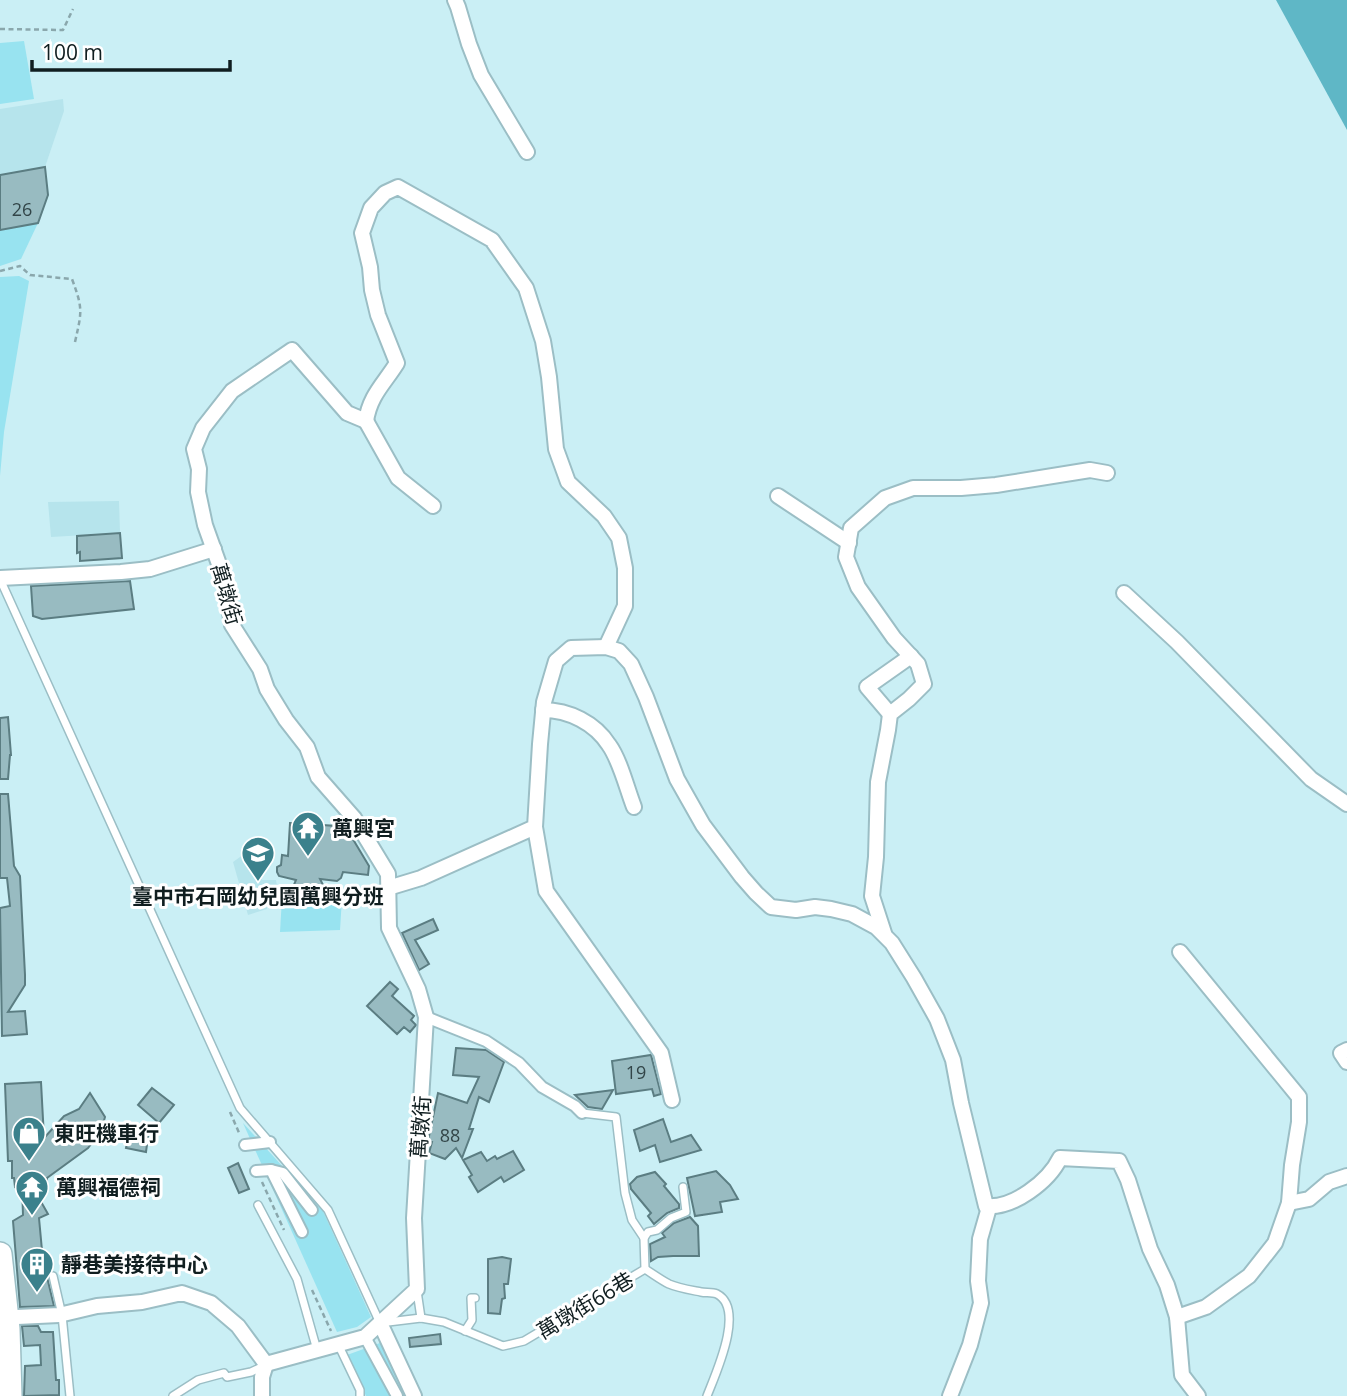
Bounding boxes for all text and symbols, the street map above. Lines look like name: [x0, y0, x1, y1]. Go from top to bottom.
scale bar: [32, 28, 229, 72]
text: 100 m: [42, 38, 103, 66]
house number: 26: [12, 197, 32, 221]
street label: 萬墩街: [205, 560, 249, 628]
temple icon: 萬興宮: [289, 809, 327, 858]
place label: 萬興宮: [332, 814, 395, 842]
school or university icon: 臺中市石岡幼兒園萬興分班: [239, 834, 277, 883]
place label: 臺中市石岡幼兒園萬興分班: [132, 882, 384, 910]
house number: 19: [626, 1060, 646, 1084]
street label: 萬墩街: [404, 1095, 436, 1159]
shop icon: 東旺機車行: [10, 1114, 48, 1163]
place label: 東旺機車行: [54, 1119, 159, 1147]
house number: 88: [440, 1123, 460, 1147]
temple icon: 萬興福德祠: [13, 1168, 51, 1217]
place label: 萬興福德祠: [56, 1173, 161, 1201]
building icon: 靜巷美接待中心: [18, 1245, 56, 1294]
place label: 靜巷美接待中心: [61, 1250, 208, 1278]
street label: 萬墩街66巷: [531, 1265, 639, 1345]

